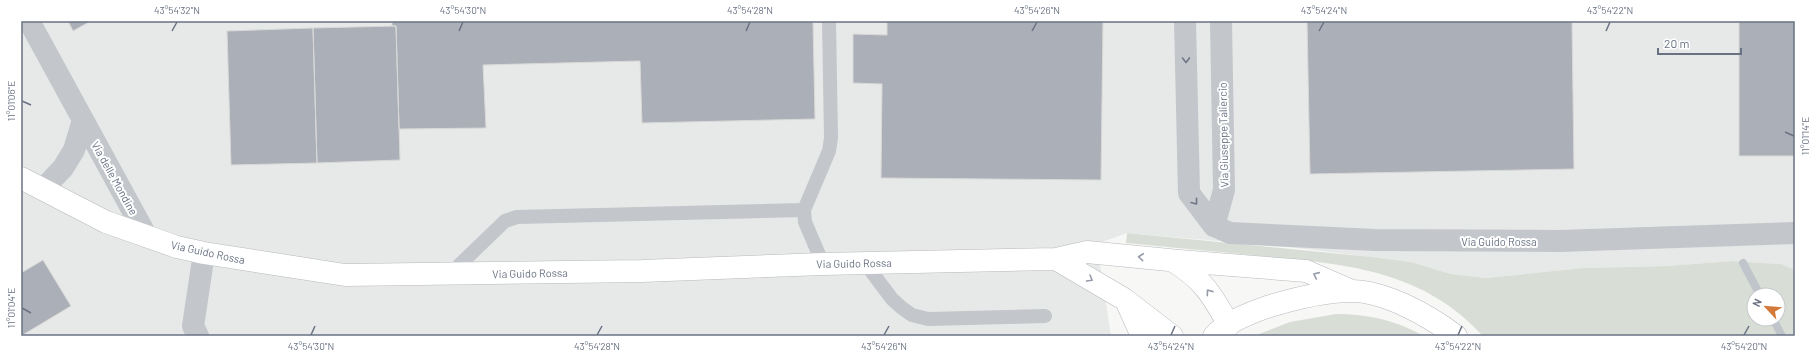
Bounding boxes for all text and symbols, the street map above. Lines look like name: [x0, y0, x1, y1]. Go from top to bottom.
text: 43°54'32"N: [154, 4, 200, 16]
text: 43°54'30"N: [440, 4, 486, 16]
text: 43°54'28"N: [727, 4, 773, 16]
text: 43°54'26"N: [1014, 4, 1060, 16]
text: 43°54'24"N: [1301, 4, 1347, 16]
text: 43°54'22"N: [1587, 4, 1633, 16]
scale bar: [1658, 30, 1741, 56]
text: 20 m: [1664, 36, 1690, 50]
one-way arrow: [1181, 57, 1190, 63]
text: 11°01'06"E: [5, 81, 17, 121]
street label: Via Giuseppe Taliercio: [1216, 82, 1230, 188]
text: 11°01'14"E: [1799, 117, 1811, 155]
street label: Via delle Mondine: [89, 139, 141, 217]
one-way arrow: [1191, 197, 1198, 204]
street label: Via Guido Rossa: [1461, 235, 1537, 248]
street label: Via Guido Rossa: [170, 238, 246, 266]
one-way arrow: [1137, 253, 1144, 262]
street label: Via Guido Rossa: [816, 256, 892, 270]
street label: Via Guido Rossa: [492, 266, 568, 280]
one-way arrow: [1313, 272, 1320, 280]
one-way arrow: [1086, 274, 1093, 281]
north arrow: [1746, 287, 1786, 327]
text: 11°01'04"E: [5, 288, 17, 328]
one-way arrow: [1207, 289, 1214, 296]
text: N: [1749, 296, 1764, 309]
text: 43°54'30"N: [288, 340, 334, 352]
text: 43°54'28"N: [574, 340, 620, 352]
text: 43°54'26"N: [861, 340, 907, 352]
text: 43°54'24"N: [1148, 340, 1194, 352]
text: 43°54'22"N: [1435, 340, 1481, 352]
text: 43°54'20"N: [1721, 340, 1767, 352]

